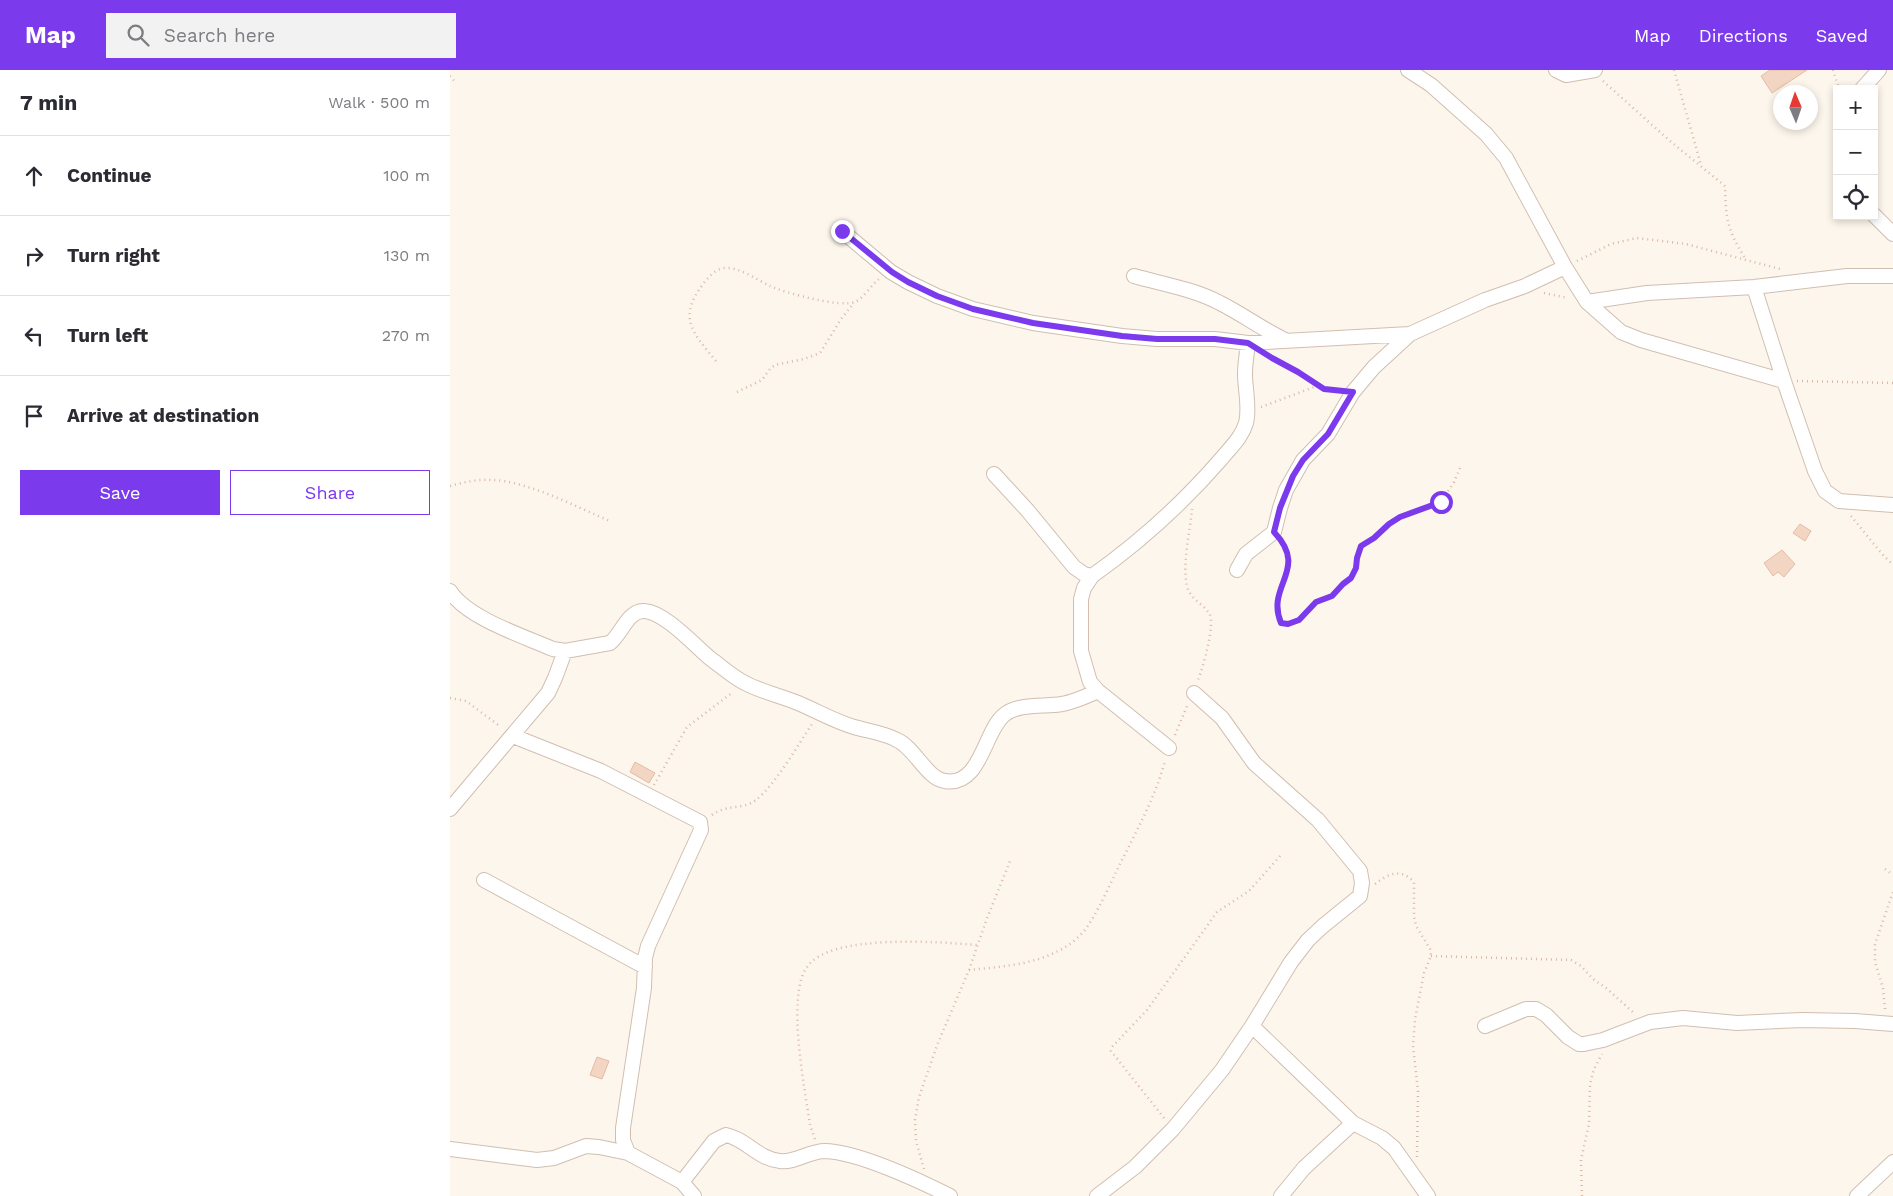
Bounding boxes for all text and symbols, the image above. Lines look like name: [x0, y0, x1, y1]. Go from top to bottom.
search box: [106, 13, 456, 58]
text: Map: [25, 21, 76, 49]
icon: search: [124, 21, 152, 49]
text: Search here: [164, 24, 275, 47]
text: Map: [1634, 25, 1671, 46]
text: Directions: [1699, 25, 1788, 46]
text: Saved: [1816, 25, 1868, 46]
north arrow: [1773, 85, 1818, 130]
map controls: [1833, 85, 1878, 220]
button: +: [1833, 85, 1878, 130]
text: 7 min: [20, 90, 77, 115]
text: Walk · 500 m: [328, 93, 430, 112]
button: −: [1833, 130, 1878, 175]
icon: ahead: [20, 162, 48, 190]
text: Continue: [67, 164, 151, 187]
text: 100 m: [383, 166, 430, 185]
button: locate: [1833, 175, 1878, 220]
route end: [831, 220, 854, 243]
icon: right: [20, 242, 48, 270]
text: Turn right: [67, 244, 160, 267]
text: 130 m: [384, 246, 430, 265]
icon: left: [20, 322, 48, 350]
text: Turn left: [67, 324, 148, 347]
text: 270 m: [382, 326, 430, 345]
icon: arrive: [20, 402, 48, 430]
text: Arrive at destination: [67, 404, 259, 427]
button: Save: [20, 470, 220, 515]
button: Share: [230, 470, 430, 515]
route start: [1430, 491, 1453, 514]

